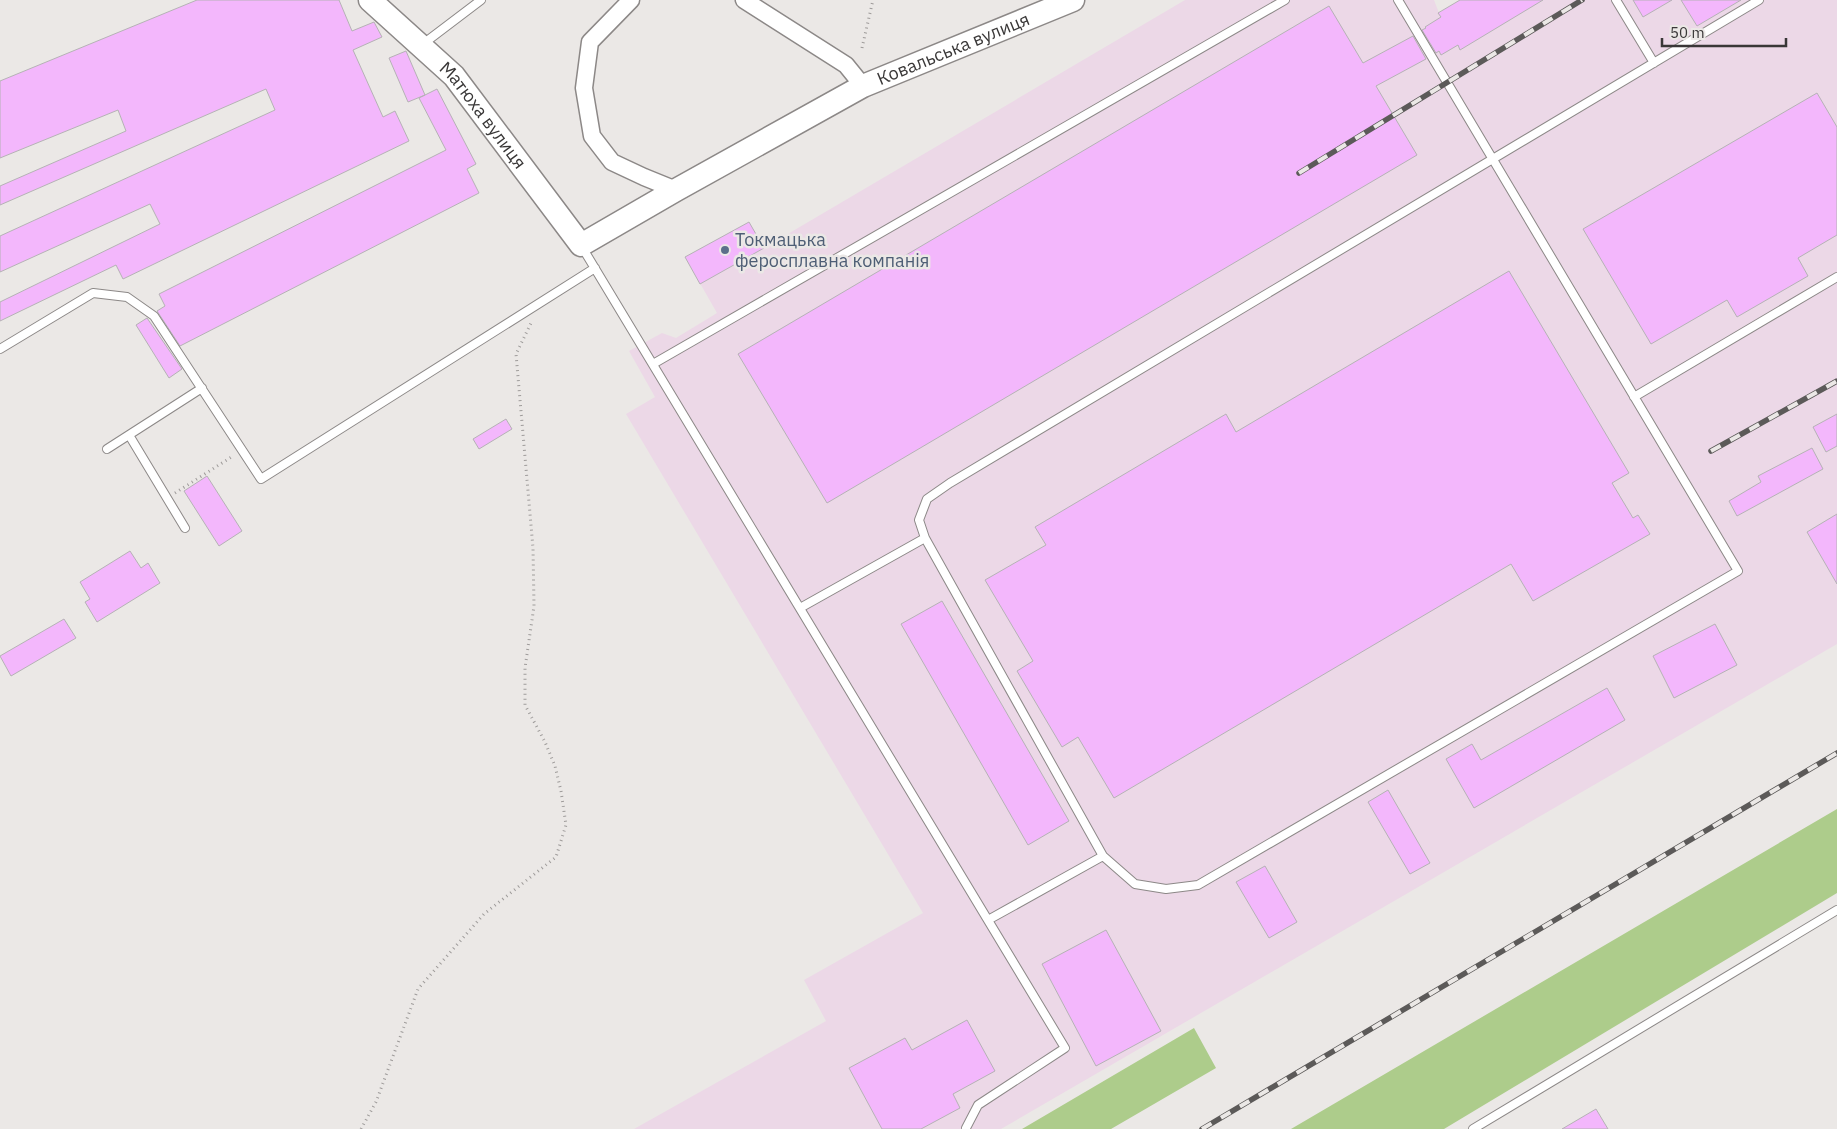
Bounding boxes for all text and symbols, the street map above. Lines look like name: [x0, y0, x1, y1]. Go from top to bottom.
street label: Ковальська вулиця: [873, 7, 1033, 90]
scale bar: [1662, 15, 1786, 47]
text: 50 m: [1670, 23, 1705, 42]
street label: Матюха вулиця: [435, 57, 532, 173]
place label: Токмацька феросплавна компанія: [735, 228, 929, 272]
marker: Токмацька феросплавна компанія: [719, 244, 731, 256]

